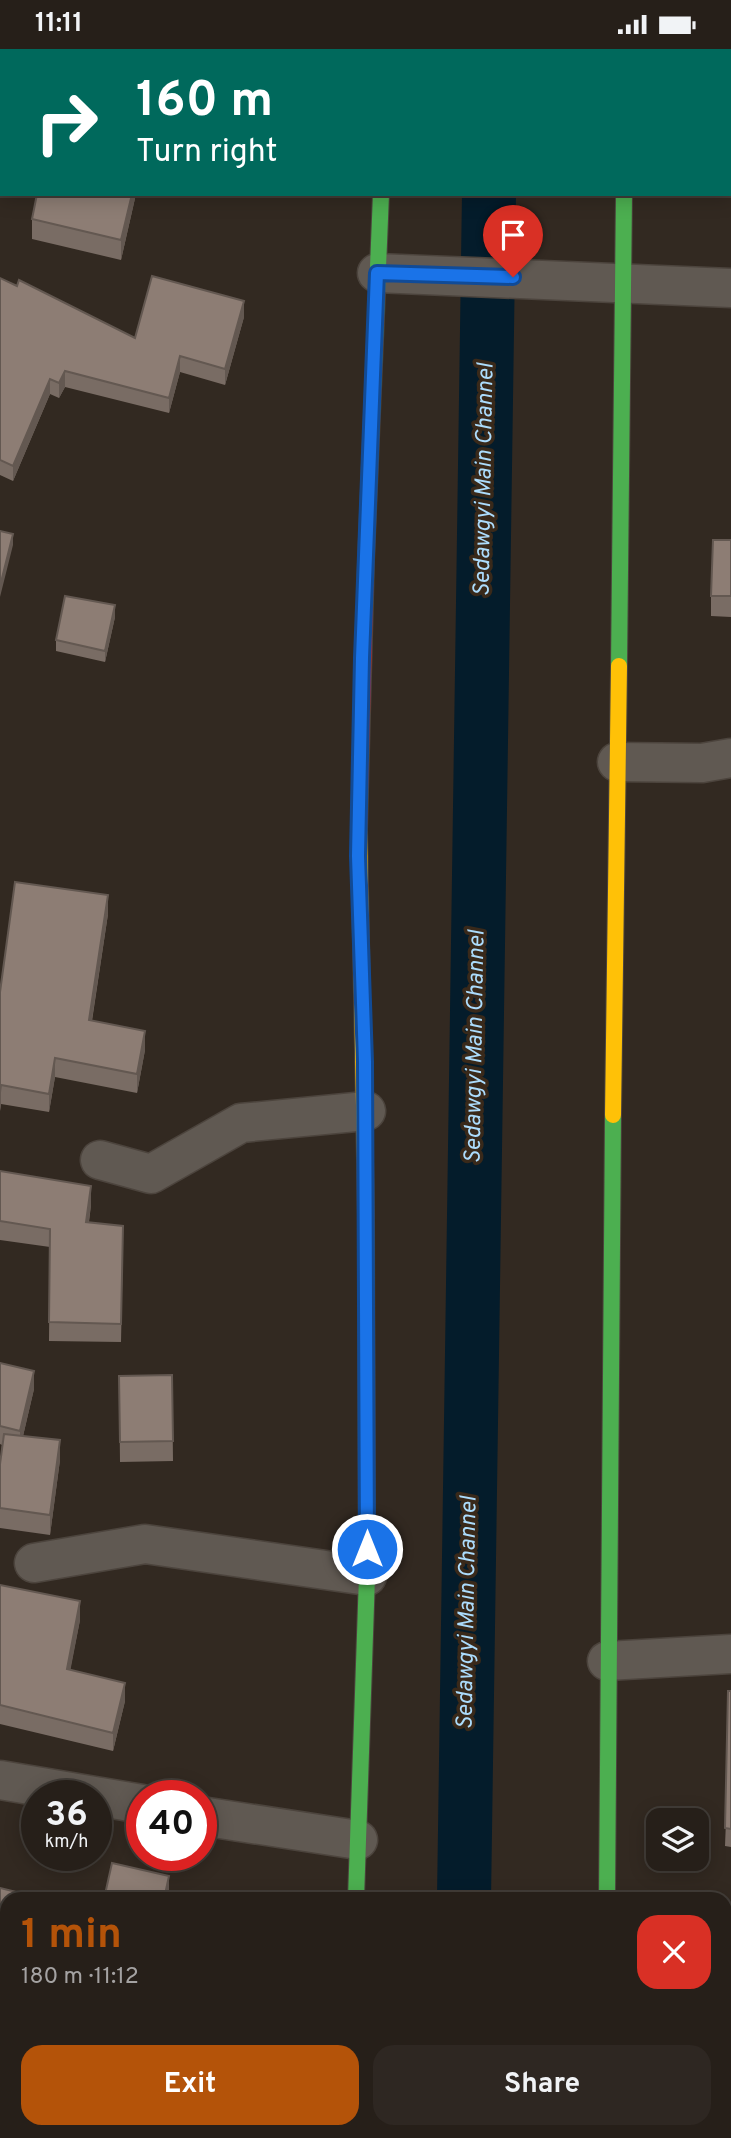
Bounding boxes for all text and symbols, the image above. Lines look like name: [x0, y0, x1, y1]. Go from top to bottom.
text: 11:11: [35, 8, 83, 41]
text: 160 m: [136, 72, 273, 134]
icon: right: [21, 77, 112, 168]
text: Turn right: [136, 133, 278, 173]
pin: [483, 205, 543, 277]
icon: arrive: [494, 216, 532, 254]
water label: Sedawgyi Main Channel: [468, 362, 502, 597]
water label: Sedawgyi Main Channel: [459, 929, 493, 1164]
water label: Sedawgyi Main Channel: [451, 1495, 485, 1730]
position arrow: [330, 1512, 404, 1586]
speed limit sign: 40: [126, 1780, 217, 1871]
text: 36: [45, 1794, 88, 1838]
map controls: [646, 1808, 709, 1871]
button: layers: [646, 1808, 709, 1871]
text: km/h: [45, 1831, 88, 1854]
text: 1 min: [21, 1910, 122, 1963]
button: close: [637, 1915, 711, 1989]
text: 180 m · 11:12: [21, 1963, 139, 1992]
button: Exit: [21, 2045, 359, 2125]
button: Share: [373, 2045, 711, 2125]

